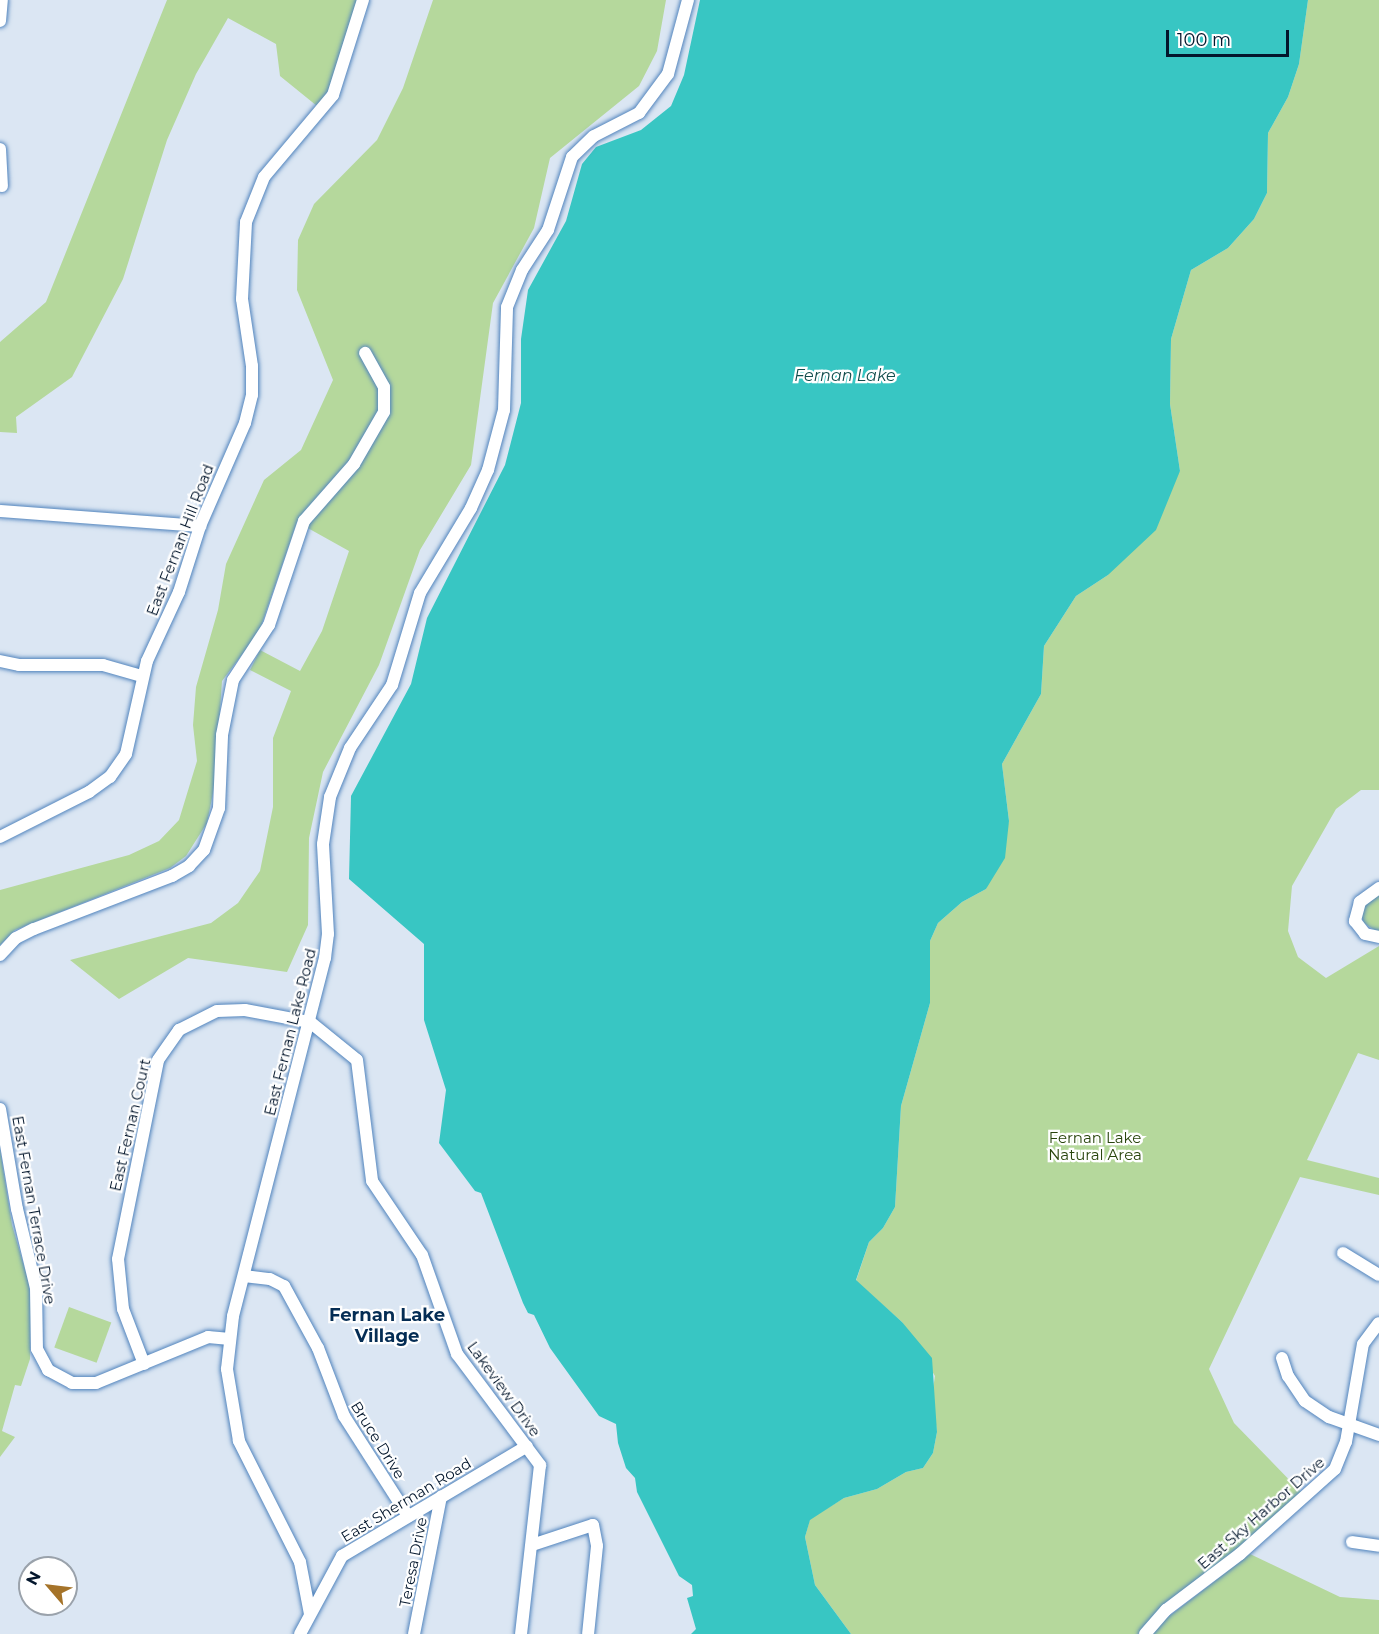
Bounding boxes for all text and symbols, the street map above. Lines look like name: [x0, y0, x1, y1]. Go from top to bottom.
scale bar: [1169, 18, 1292, 56]
text: 100 m: [1177, 29, 1231, 51]
water label: Fernan Lake: [794, 366, 896, 386]
street label: East Fernan Hill Road: [143, 462, 217, 618]
street label: East Fernan Lake Road: [260, 946, 320, 1118]
street label: East Fernan Court: [106, 1057, 154, 1193]
street label: East Fernan Terrace Drive: [9, 1114, 59, 1306]
park label: Fernan Lake Natural Area: [1048, 1128, 1142, 1163]
district label: Fernan Lake Village: [329, 1305, 445, 1348]
street label: Lakeview Drive: [464, 1338, 544, 1440]
street label: Bruce Drive: [347, 1398, 409, 1482]
street label: East Sky Harbor Drive: [1194, 1453, 1328, 1573]
street label: East Sherman Road: [338, 1454, 474, 1546]
street label: Teresa Drive: [395, 1516, 431, 1608]
north arrow: [18, 1556, 78, 1616]
text: N: [22, 1568, 45, 1588]

